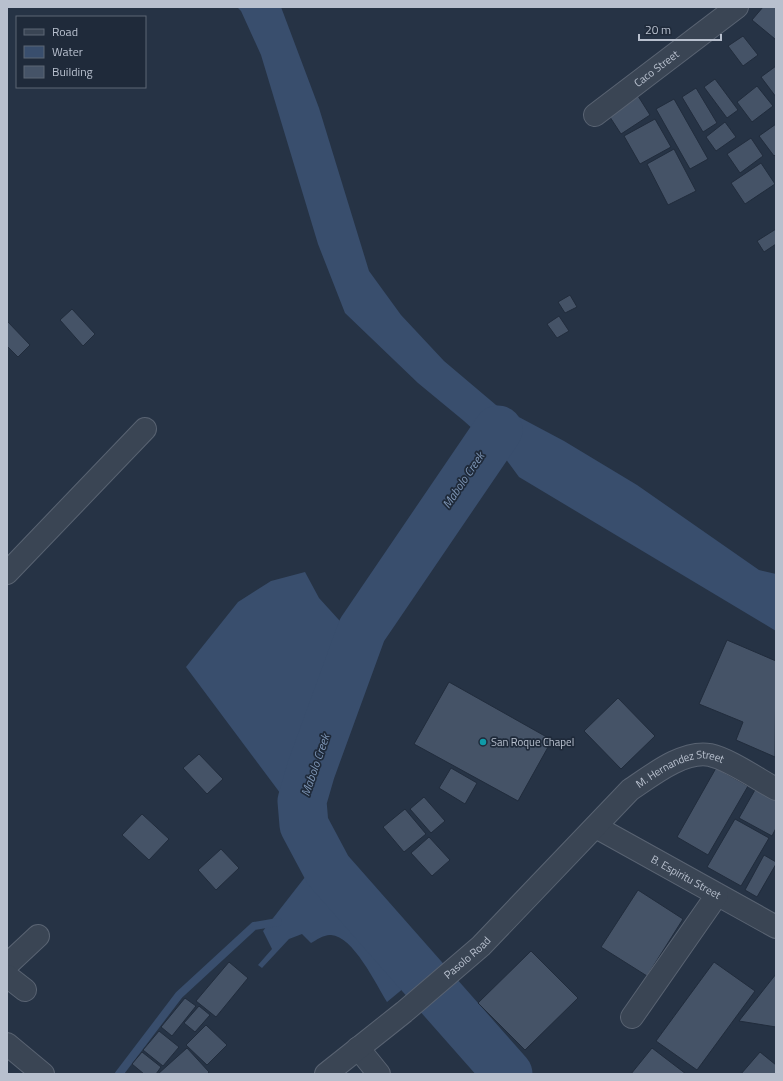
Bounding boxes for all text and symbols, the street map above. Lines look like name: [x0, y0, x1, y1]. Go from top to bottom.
legend: [16, 16, 146, 88]
scale bar: [639, 16, 721, 42]
text: 20 m: [645, 20, 671, 39]
text: Road: [52, 22, 78, 41]
text: Water: [52, 42, 83, 61]
street label: Caco Street: [630, 46, 682, 91]
text: Building: [52, 62, 93, 81]
water label: Mabolo Creek: [437, 447, 490, 512]
water label: Mabolo Creek: [296, 730, 335, 799]
place label: San Roque Chapel: [491, 734, 574, 750]
marker: San Roque Chapel: [478, 737, 488, 747]
street label: M. Hernandez Street: [632, 746, 727, 792]
street label: B. Espiritu Street: [648, 851, 724, 903]
street label: Pasolo Road: [440, 933, 494, 983]

